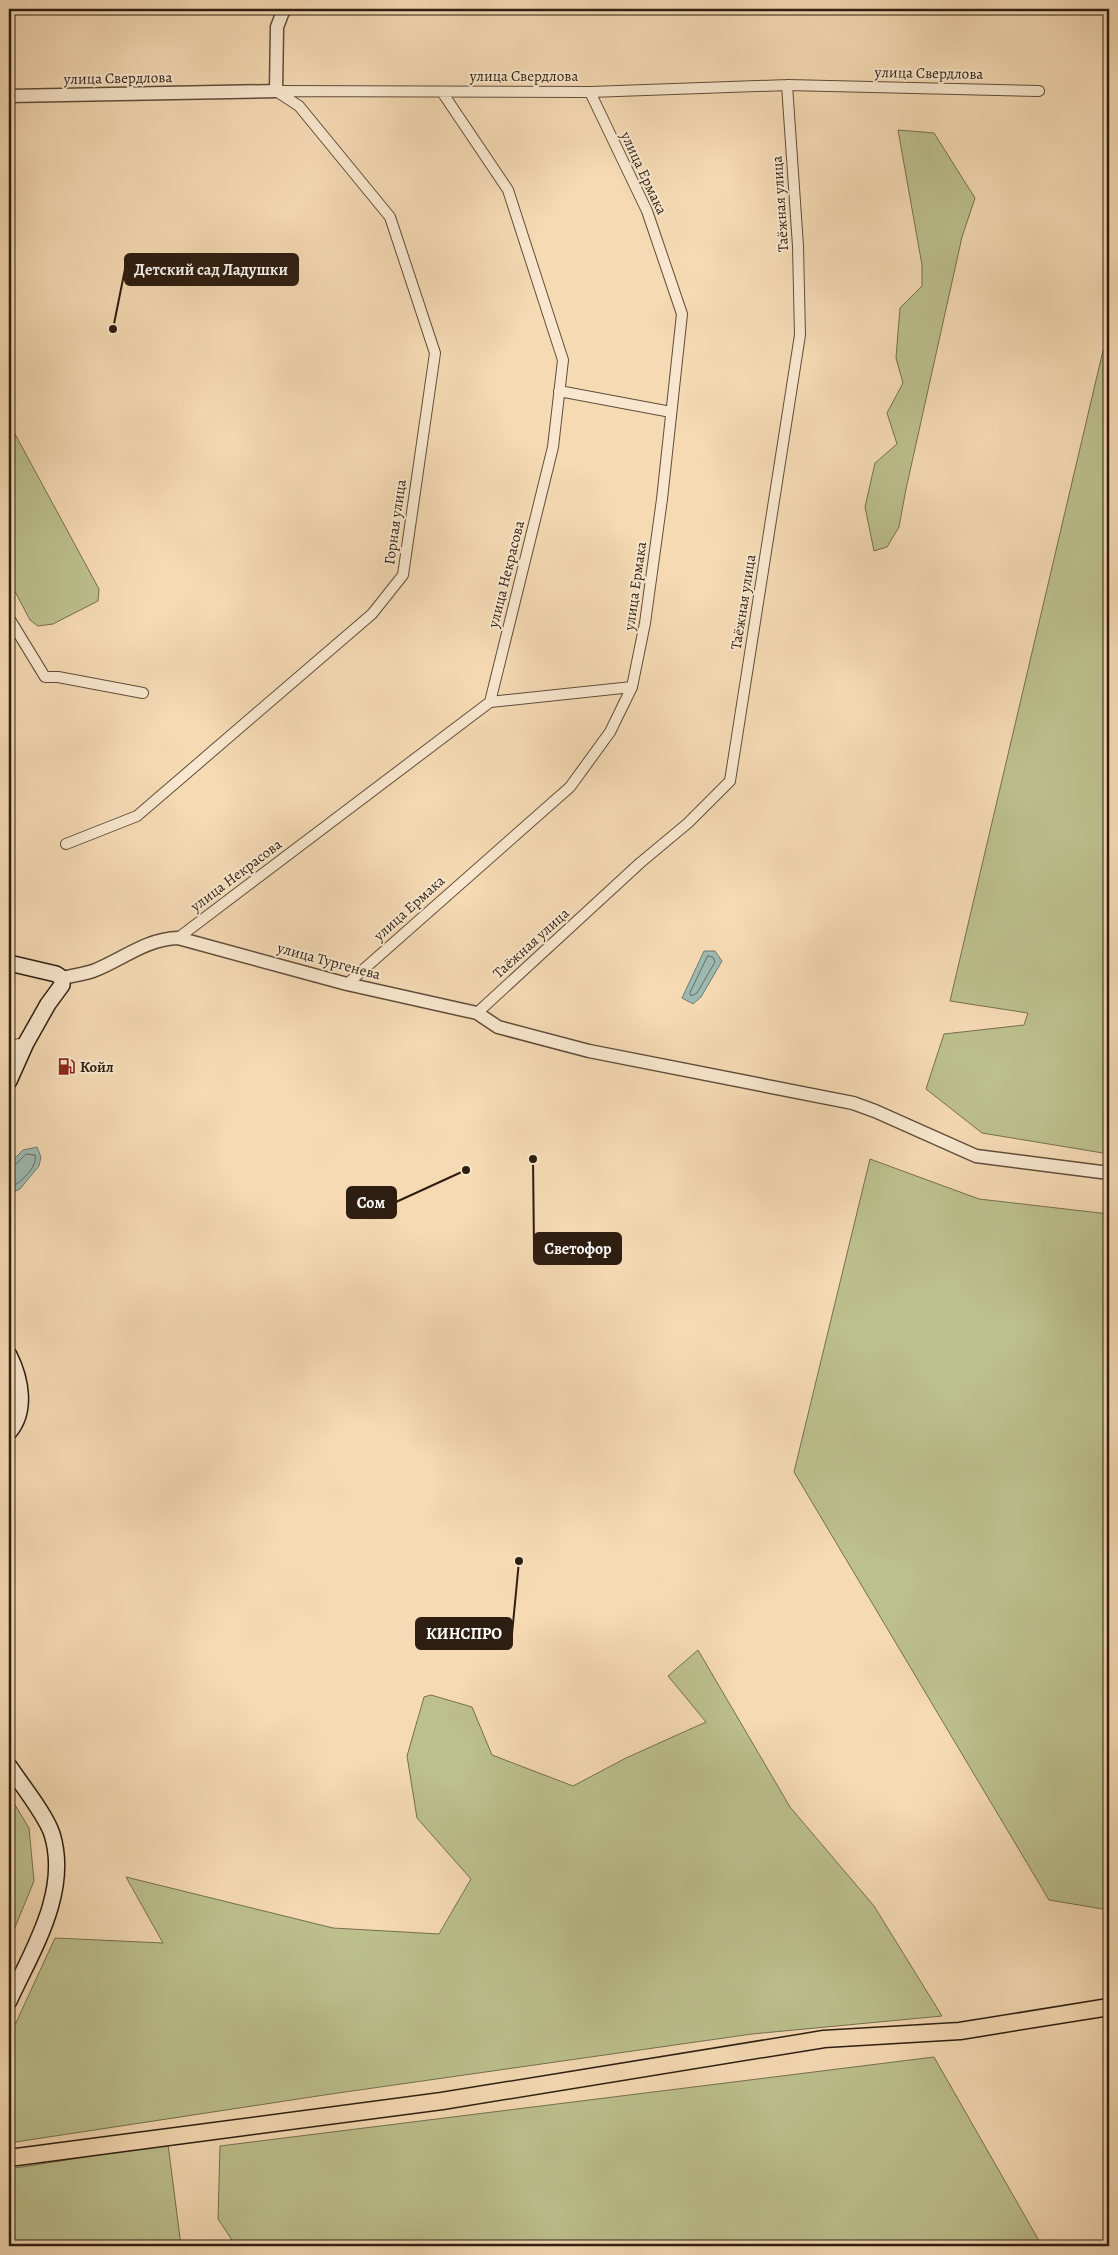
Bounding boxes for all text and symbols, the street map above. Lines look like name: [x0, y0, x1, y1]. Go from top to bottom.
street label: улица Свердлова: [873, 62, 984, 84]
street label: улица Свердлова: [469, 66, 578, 86]
street label: улица Свердлова: [62, 67, 173, 89]
street label: улица Ермака: [616, 127, 672, 218]
street label: Таёжная улица: [767, 155, 793, 253]
callout: Детский сад Ладушки: [125, 254, 298, 285]
text: Детский сад Ладушки: [134, 259, 288, 281]
street label: Горная улица: [379, 478, 411, 566]
street label: улица Некрасова: [483, 518, 529, 631]
street label: улица Ермака: [619, 540, 651, 633]
street label: Таёжная улица: [726, 553, 760, 651]
street label: улица Некрасова: [185, 834, 286, 917]
street label: улица Ермака: [368, 871, 449, 946]
street label: Таёжная улица: [489, 903, 574, 983]
street label: улица Тургенева: [274, 937, 383, 984]
fuel station icon: Койл: [56, 1057, 76, 1077]
place label: Койл: [80, 1057, 114, 1077]
callout: Сом: [347, 1187, 396, 1218]
text: Сом: [357, 1192, 385, 1214]
callout: Светофор: [534, 1233, 621, 1264]
text: Светофор: [544, 1238, 612, 1260]
callout: КИНСПРО: [416, 1618, 512, 1649]
text: КИНСПРО: [426, 1623, 502, 1645]

